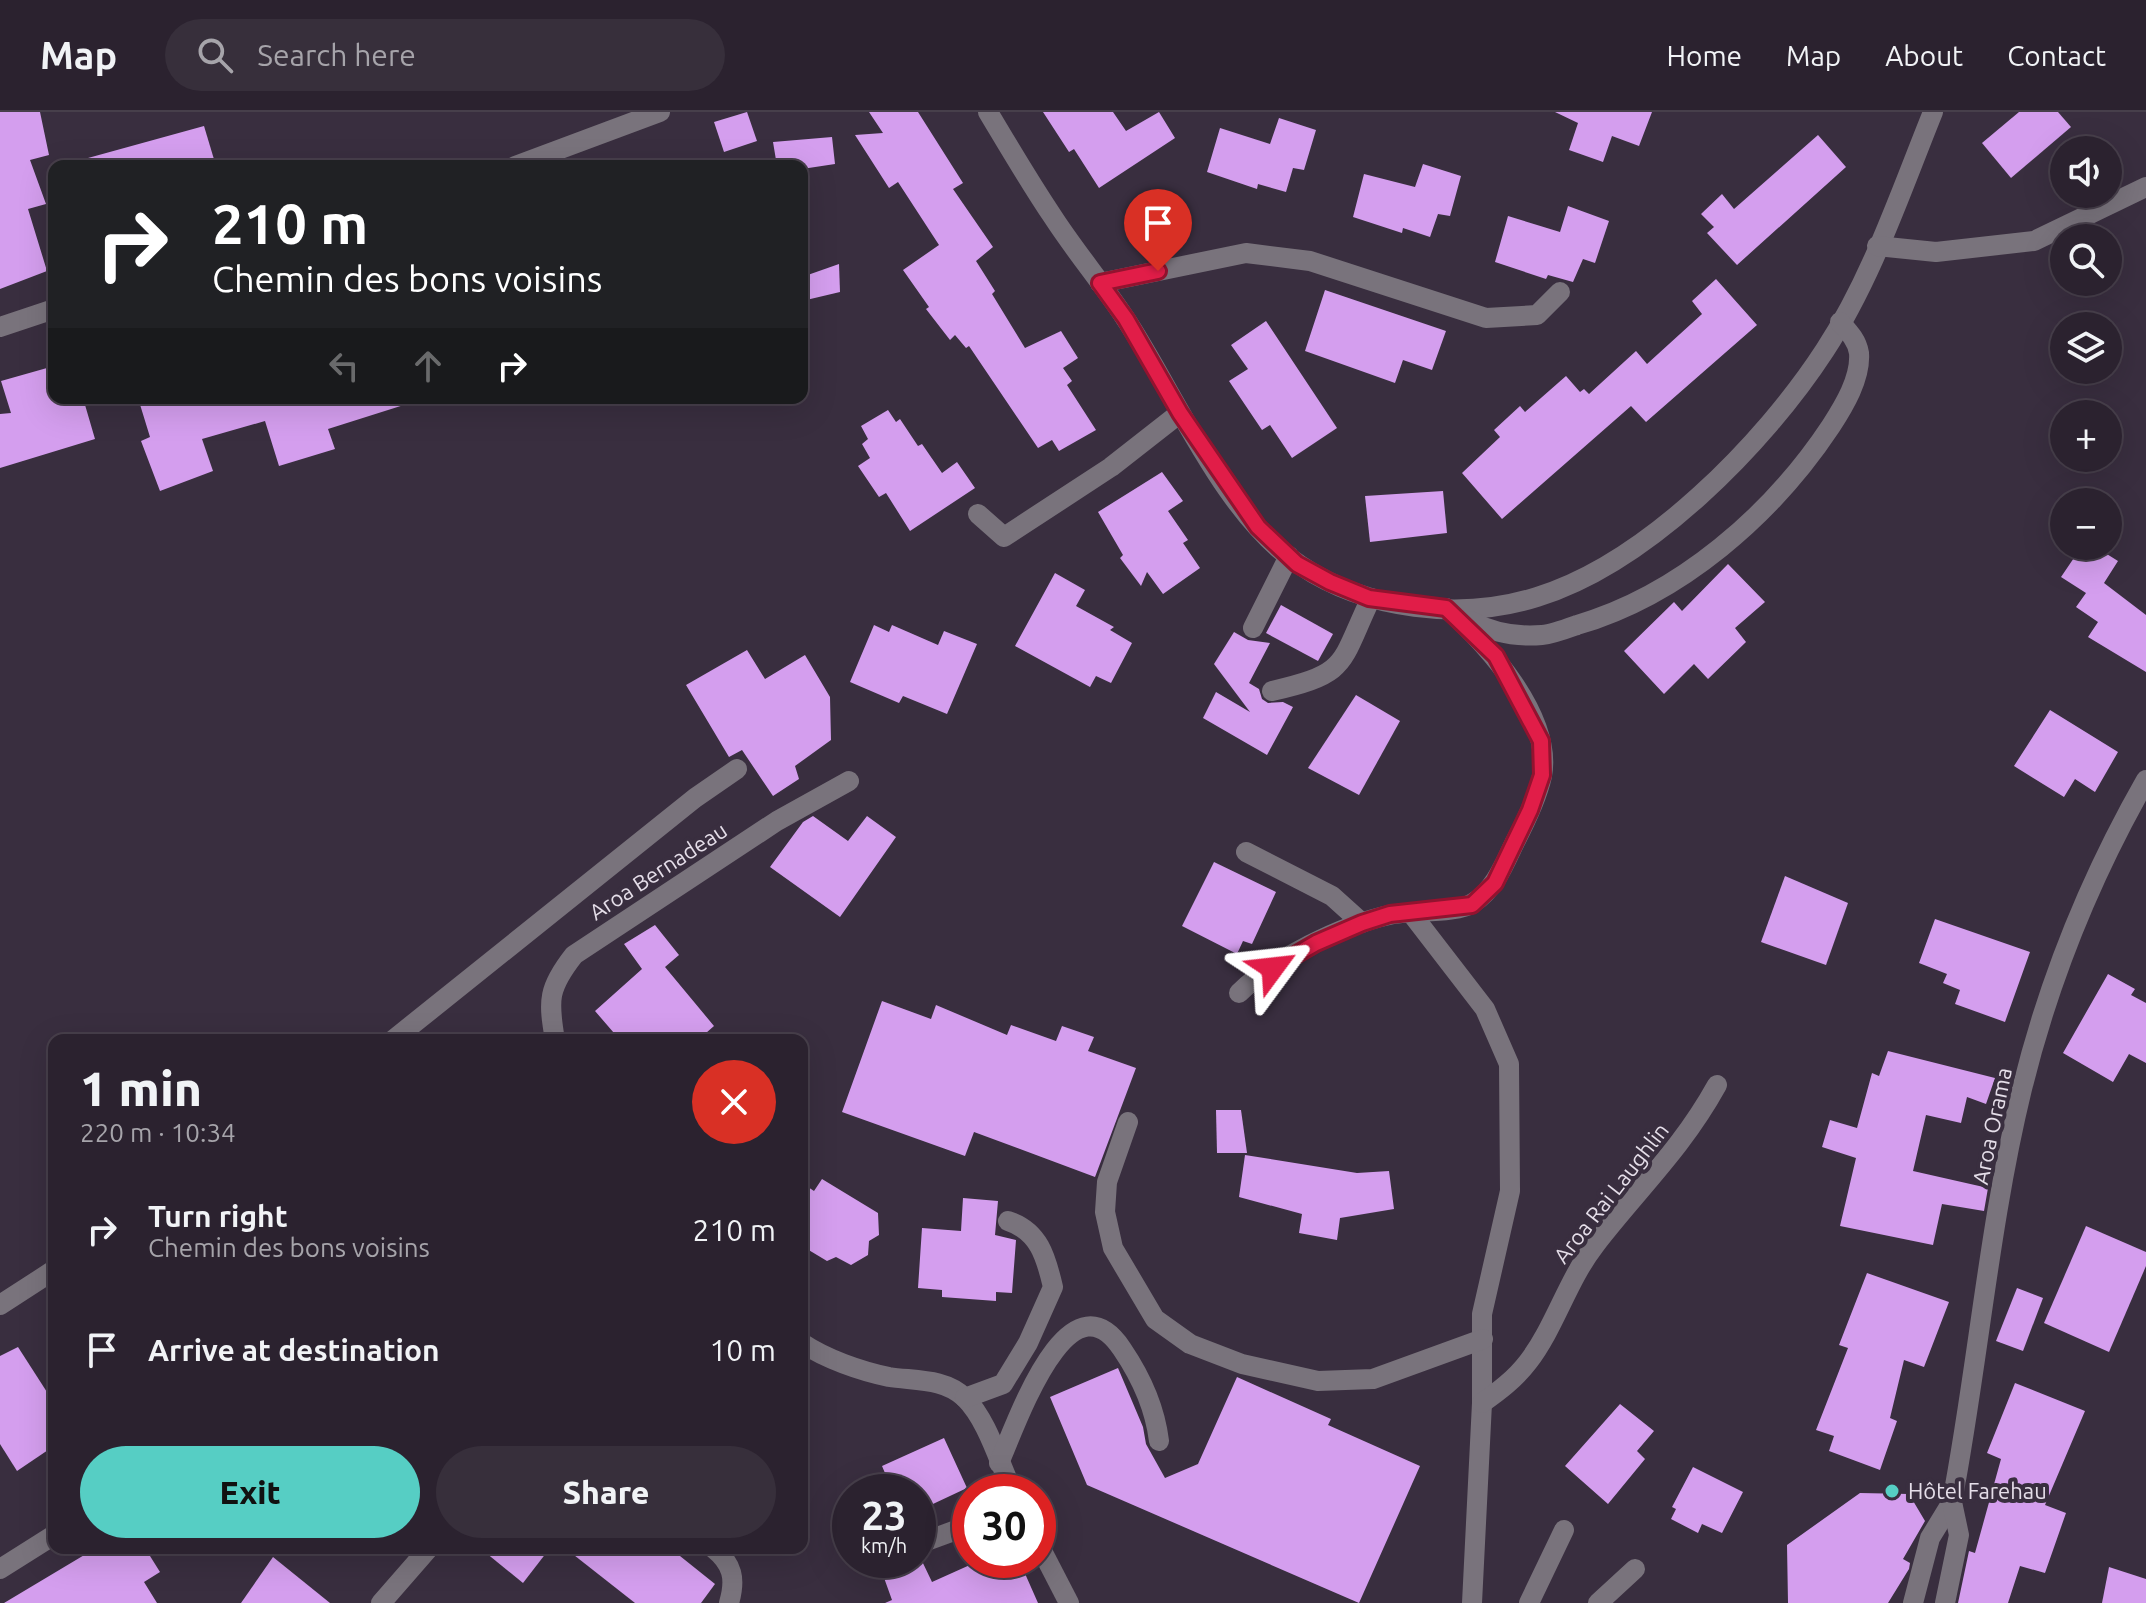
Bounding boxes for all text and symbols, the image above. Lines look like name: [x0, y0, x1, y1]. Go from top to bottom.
search box: [165, 19, 725, 91]
icon: search: [193, 33, 237, 77]
text: Map: [40, 34, 117, 76]
text: Search here: [257, 38, 416, 72]
text: Home: [1667, 40, 1742, 71]
text: Map: [1786, 40, 1841, 71]
text: About: [1885, 40, 1963, 71]
text: Contact: [2007, 40, 2106, 71]
map controls: [2050, 136, 2122, 560]
button: sound: [2050, 136, 2122, 208]
pin: [1124, 189, 1192, 271]
icon: right: [80, 192, 184, 296]
text: 210 m: [212, 192, 368, 255]
icon: arrive: [1136, 201, 1180, 245]
button: search: [2050, 224, 2122, 296]
text: Chemin des bons voisins: [212, 258, 602, 299]
button: layers: [2050, 312, 2122, 384]
icon: left: [322, 344, 366, 388]
icon: ahead: [406, 344, 450, 388]
icon: right: [490, 344, 534, 388]
button: +: [2050, 400, 2122, 472]
button: −: [2050, 488, 2122, 560]
street label: Aroa Bernadeau: [584, 817, 731, 924]
position arrow: [1231, 926, 1315, 1010]
button: close: [692, 1060, 776, 1144]
text: 1 min: [80, 1061, 202, 1115]
street label: Aroa Orama: [1967, 1065, 2016, 1187]
text: 220 m · 10:34: [80, 1118, 236, 1147]
street label: Aroa Rai Laughlin: [1548, 1118, 1673, 1268]
text: Turn right: [148, 1199, 288, 1233]
icon: right: [80, 1208, 124, 1252]
text: 210 m: [692, 1213, 776, 1247]
text: Chemin des bons voisins: [148, 1233, 430, 1262]
icon: arrive: [80, 1328, 124, 1372]
text: Arrive at destination: [148, 1333, 440, 1367]
text: 10 m: [709, 1333, 776, 1367]
button: Exit: [80, 1446, 420, 1538]
button: Share: [436, 1446, 776, 1538]
speed limit sign: 30: [952, 1474, 1056, 1578]
place label: Hôtel Farehau: [1908, 1478, 2047, 1503]
marker: Hôtel Farehau: [1883, 1482, 1901, 1500]
text: 23: [861, 1493, 907, 1538]
text: km/h: [861, 1534, 907, 1557]

